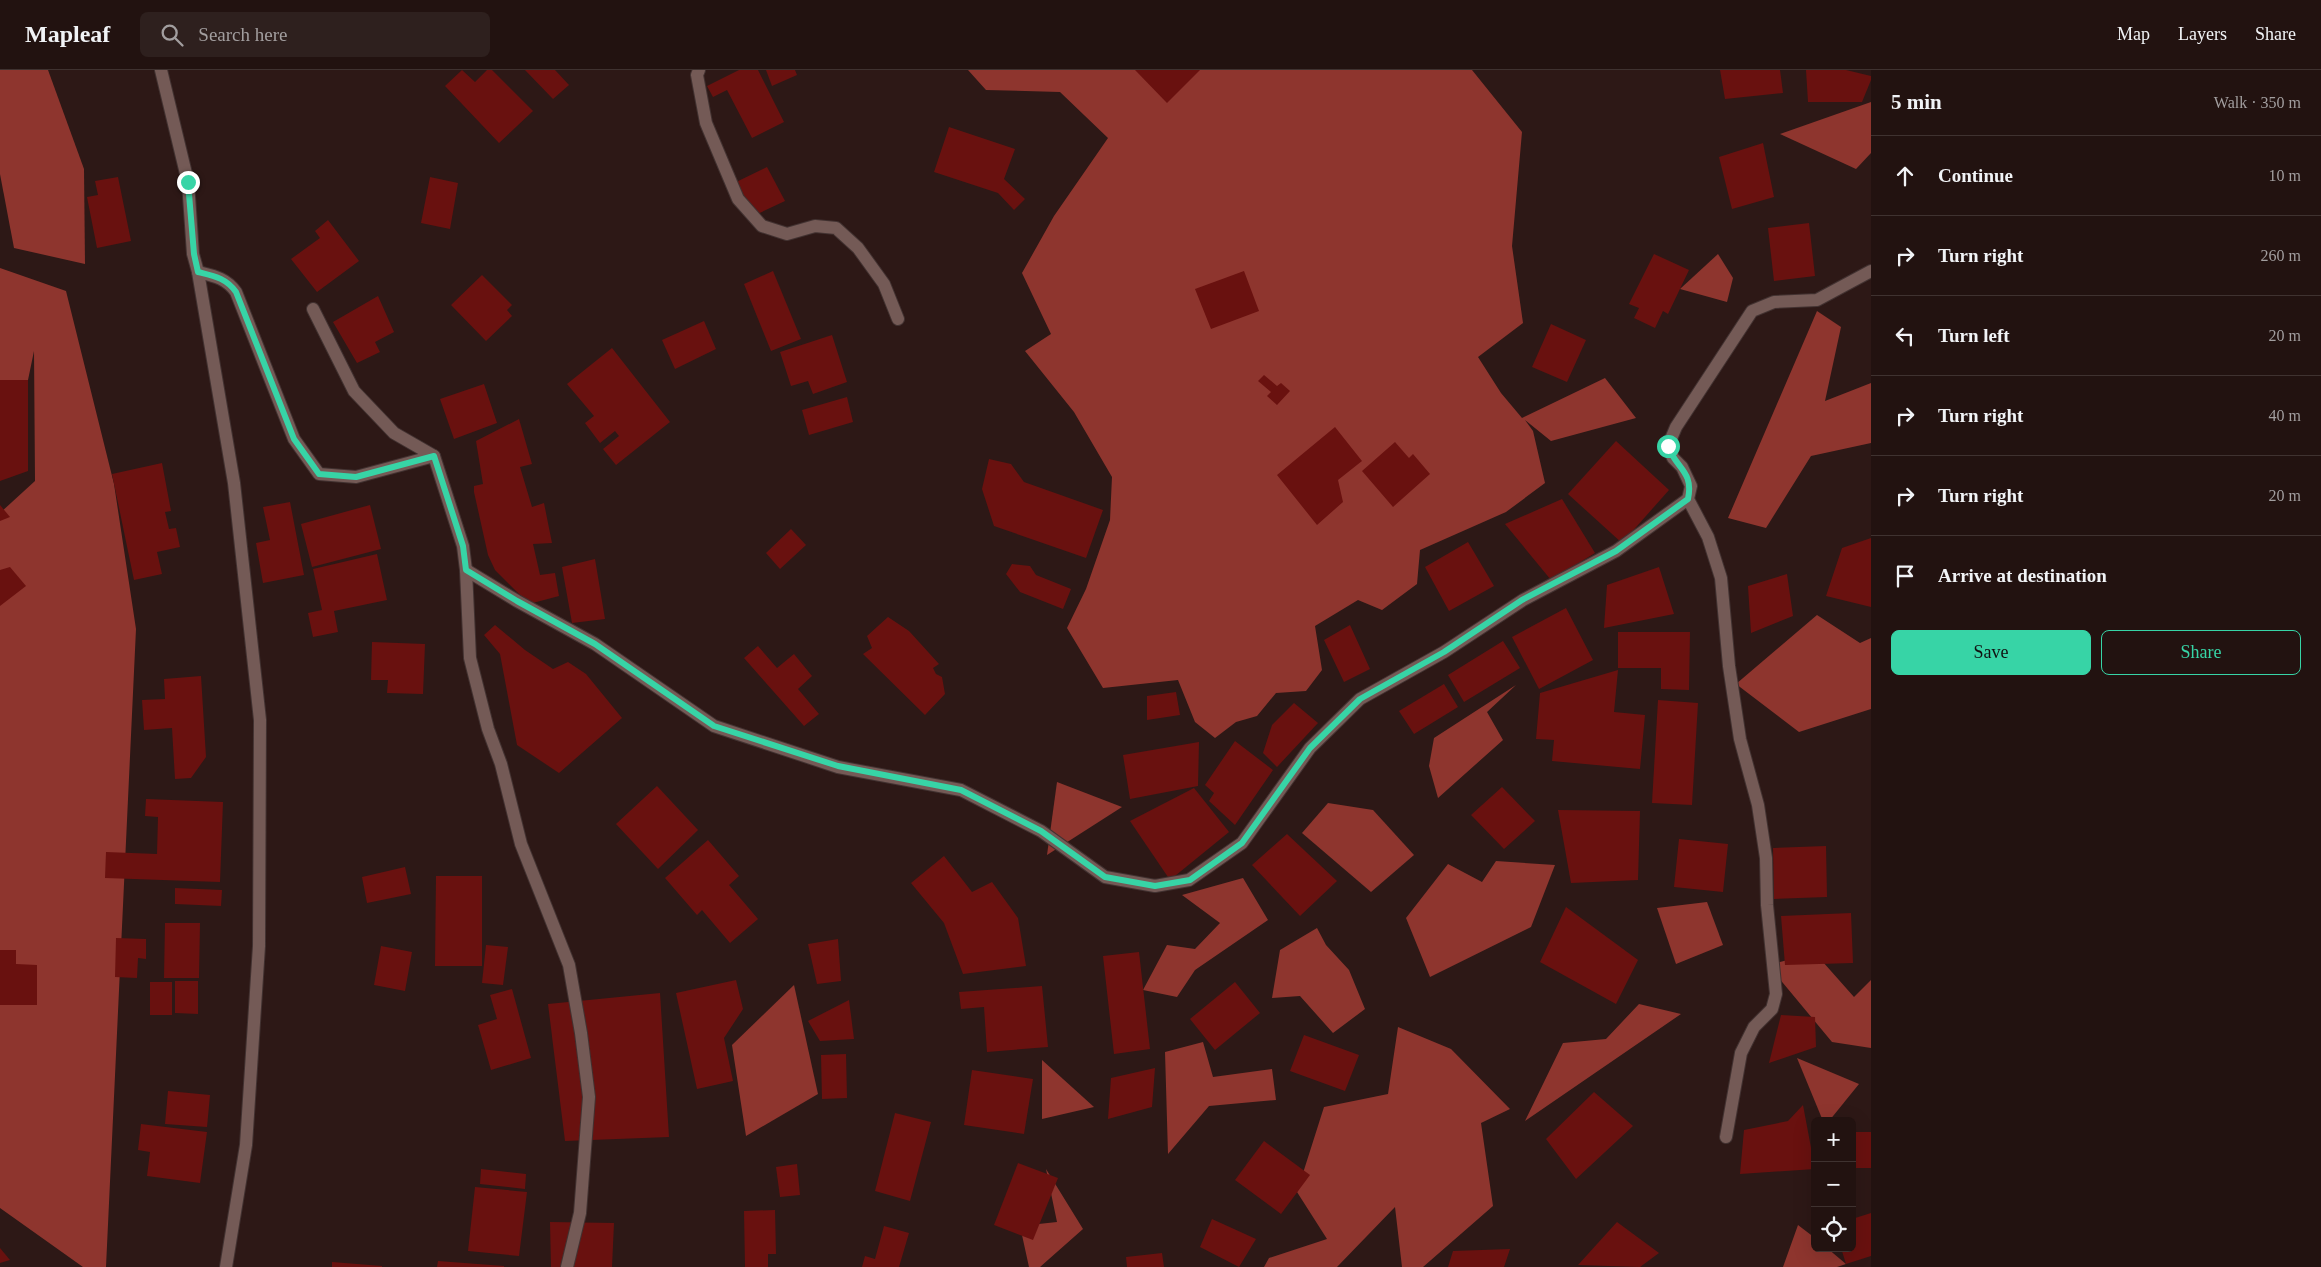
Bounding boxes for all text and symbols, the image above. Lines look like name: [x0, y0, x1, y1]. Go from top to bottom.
search box: [140, 12, 490, 57]
text: Mapleaf: [25, 21, 110, 47]
icon: search: [158, 21, 186, 49]
text: Search here: [198, 24, 287, 45]
text: Map: [2117, 24, 2150, 44]
text: Layers: [2178, 24, 2227, 44]
text: Share: [2255, 24, 2296, 44]
text: 5 min: [1891, 90, 1942, 114]
text: Walk · 350 m: [2214, 94, 2301, 111]
icon: ahead: [1891, 162, 1919, 190]
text: Continue: [1938, 165, 2013, 186]
text: 10 m: [2269, 167, 2301, 184]
route end: [177, 171, 200, 194]
icon: right: [1891, 242, 1919, 270]
text: Turn right: [1938, 245, 2023, 266]
text: 260 m: [2261, 247, 2301, 264]
icon: left: [1891, 322, 1919, 350]
text: Turn left: [1938, 325, 2010, 346]
text: 20 m: [2269, 327, 2301, 344]
icon: right: [1891, 402, 1919, 430]
text: Turn right: [1938, 405, 2023, 426]
text: 40 m: [2269, 407, 2301, 424]
route start: [1657, 435, 1680, 458]
icon: right: [1891, 482, 1919, 510]
text: Turn right: [1938, 485, 2023, 506]
text: 20 m: [2269, 487, 2301, 504]
icon: arrive: [1891, 562, 1919, 590]
text: Arrive at destination: [1938, 565, 2107, 586]
button: Save: [1891, 630, 2091, 675]
button: Share: [2101, 630, 2301, 675]
map controls: [1811, 1117, 1856, 1252]
button: +: [1811, 1117, 1856, 1162]
button: −: [1811, 1162, 1856, 1207]
button: locate: [1811, 1207, 1856, 1252]

